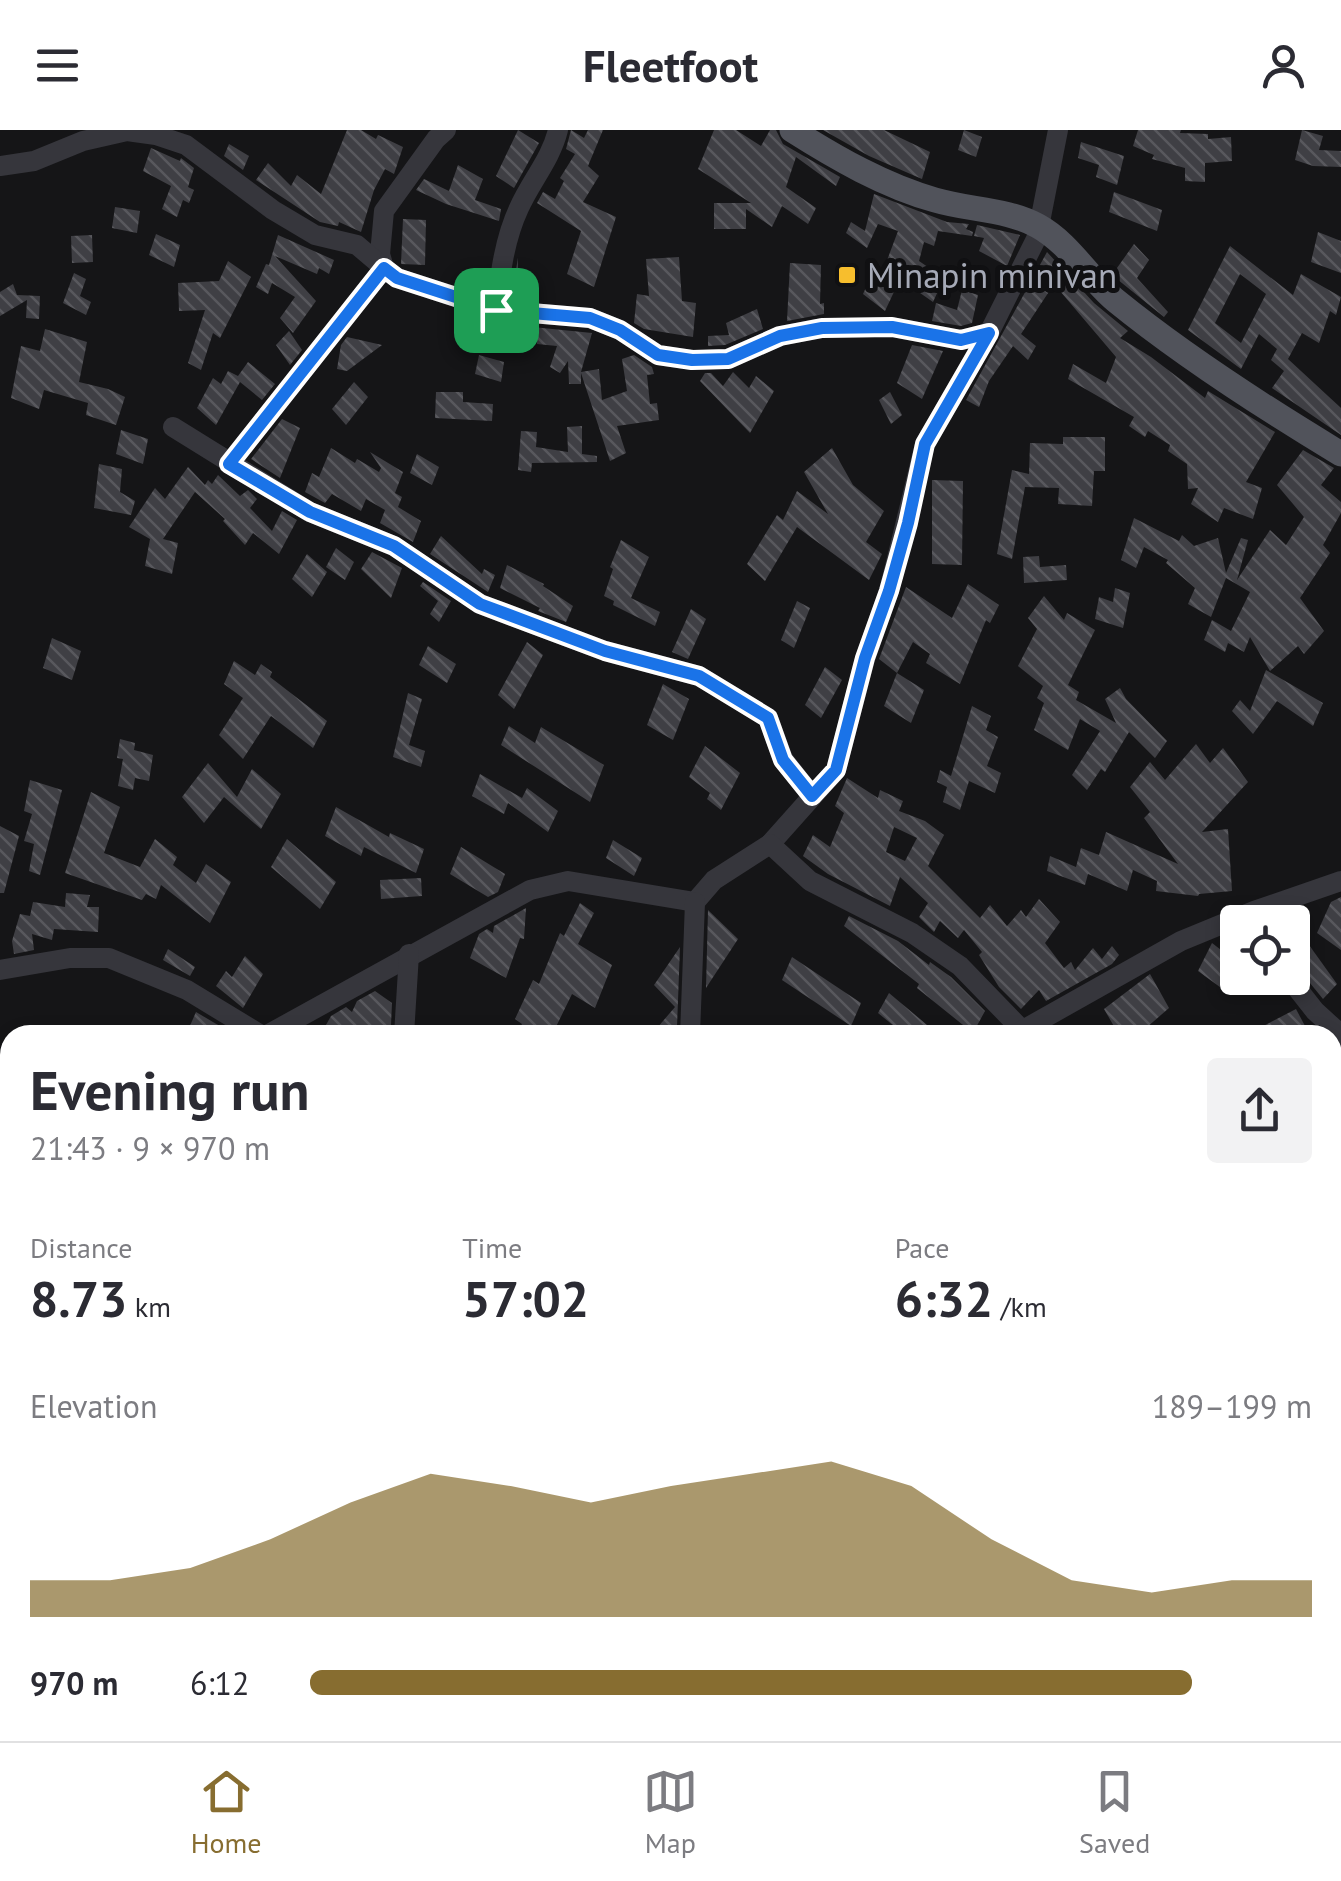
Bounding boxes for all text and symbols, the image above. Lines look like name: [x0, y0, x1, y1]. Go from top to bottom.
text: Fleetfoot: [583, 36, 758, 94]
icon: menu: [30, 38, 85, 93]
icon: person: [1256, 38, 1311, 93]
place label: Minapin minivan: [867, 252, 1117, 298]
marker: Minapin minivan: [836, 264, 858, 286]
pin: [454, 268, 539, 353]
icon: arrive: [469, 283, 524, 338]
map controls: [1220, 905, 1310, 995]
button: locate: [1220, 905, 1310, 995]
text: Evening run: [30, 1054, 310, 1125]
button: share: [1207, 1058, 1312, 1163]
text: 21:43 · 9 × 970 m: [30, 1127, 270, 1169]
text: Distance: [30, 1229, 133, 1266]
text: Time: [462, 1229, 522, 1266]
text: Pace: [895, 1229, 949, 1266]
text: 8.73: [30, 1266, 127, 1331]
text: 57:02: [462, 1266, 589, 1331]
text: 6:32: [895, 1266, 993, 1331]
text: km: [127, 1288, 171, 1325]
text: /km: [993, 1288, 1047, 1325]
text: Elevation: [30, 1385, 157, 1427]
text: 189–199 m: [1152, 1385, 1312, 1427]
text: 970 m: [30, 1662, 118, 1704]
text: 6:12: [190, 1662, 249, 1704]
tab: Home: [191, 1764, 261, 1861]
tab: Map: [643, 1764, 698, 1861]
tab: Saved: [1079, 1764, 1150, 1861]

